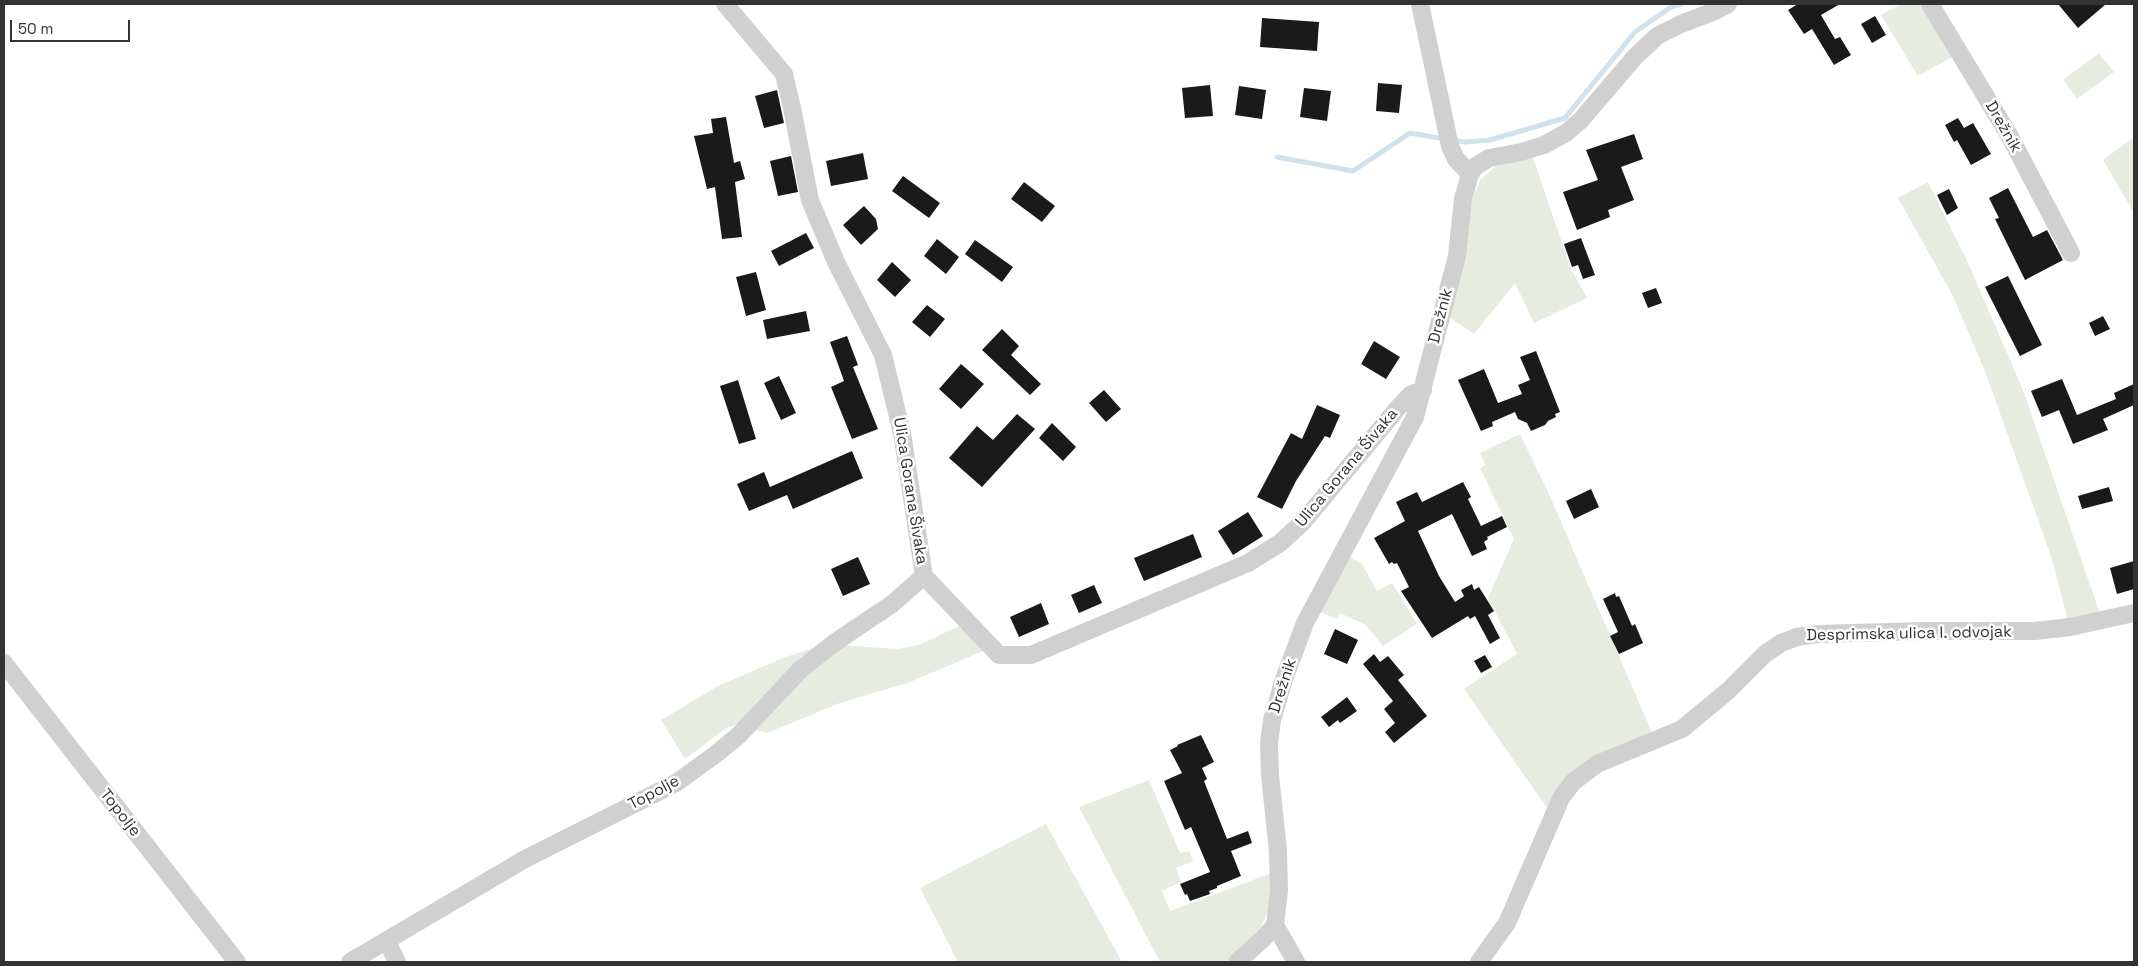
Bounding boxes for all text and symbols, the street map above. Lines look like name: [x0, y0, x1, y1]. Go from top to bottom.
scale bar: [12, 10, 132, 42]
text: 50 m: [18, 19, 53, 38]
street label: Drežnik: [1981, 98, 2025, 156]
street label: Drežnik: [1425, 286, 1457, 346]
street label: Ulica Gorana Šivaka: [1292, 405, 1402, 531]
street label: Ulica Gorana Šivaka: [889, 416, 931, 566]
street label: Desprimska ulica I. odvojak: [1806, 623, 2012, 645]
street label: Drežnik: [1265, 656, 1301, 716]
street label: Topolje: [625, 772, 683, 814]
street label: Topolje: [95, 785, 145, 841]

